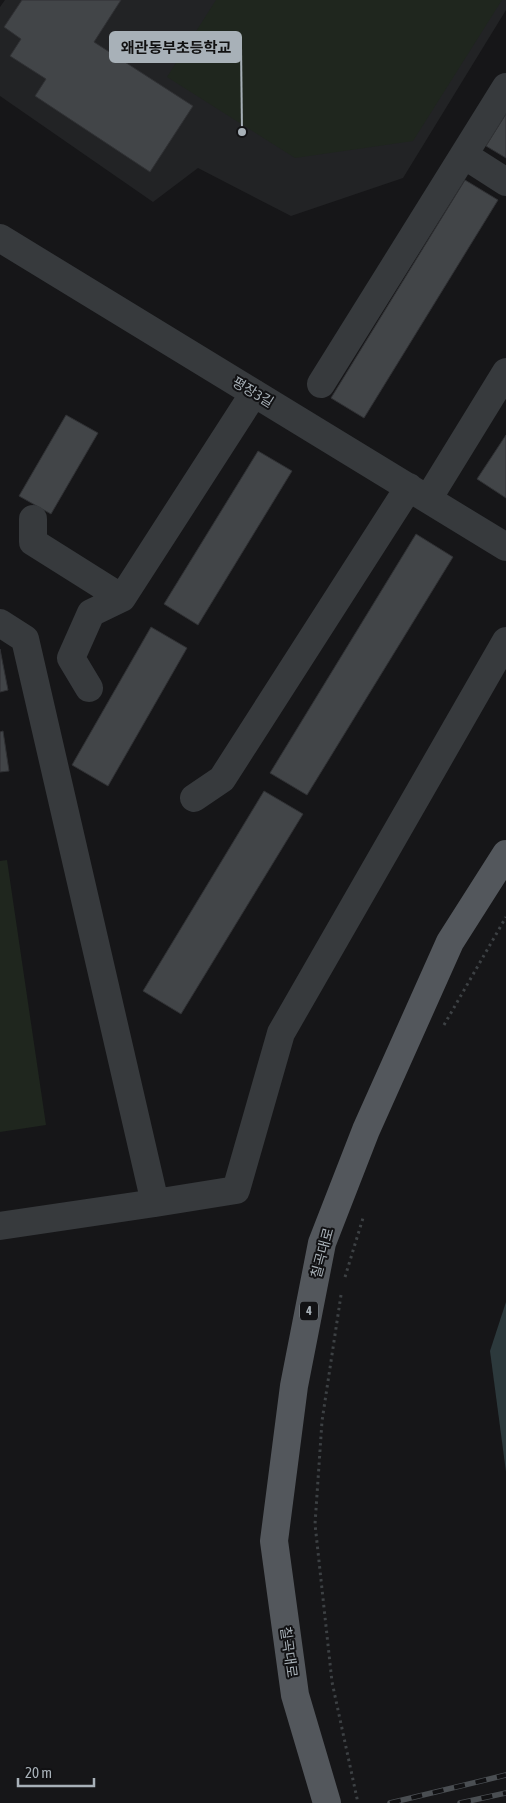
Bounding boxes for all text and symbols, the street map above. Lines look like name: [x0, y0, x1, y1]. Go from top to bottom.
callout: 왜관동부초등학교: [110, 32, 241, 62]
text: 왜관동부초등학교: [121, 39, 231, 56]
street label: 평장3길: [229, 373, 277, 411]
street label: 칠곡대로: [308, 1226, 336, 1280]
road number: 4: [300, 1302, 318, 1320]
street label: 칠곡대로: [277, 1625, 301, 1679]
scale bar: [18, 1756, 94, 1788]
text: 20 m: [25, 1764, 52, 1781]

